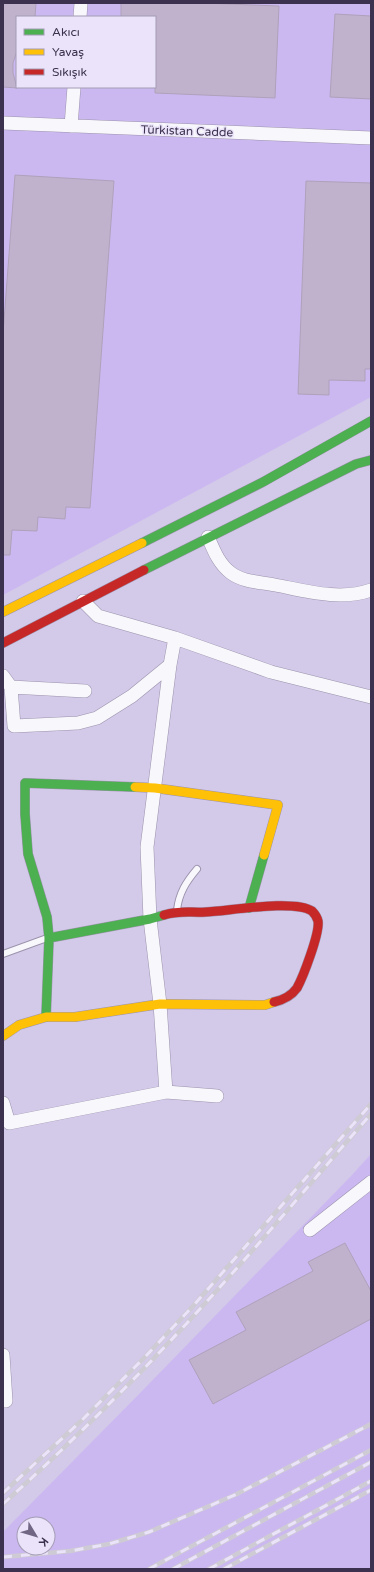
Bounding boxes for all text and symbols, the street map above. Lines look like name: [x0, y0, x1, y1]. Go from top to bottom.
legend: [16, 16, 156, 88]
text: Akıcı: [52, 25, 80, 39]
text: Yavaş: [52, 45, 84, 59]
text: Sıkışık: [52, 65, 88, 79]
street label: Türkistan Cadde: [141, 122, 234, 140]
north arrow: [16, 1516, 56, 1556]
text: K: [36, 1535, 51, 1549]

